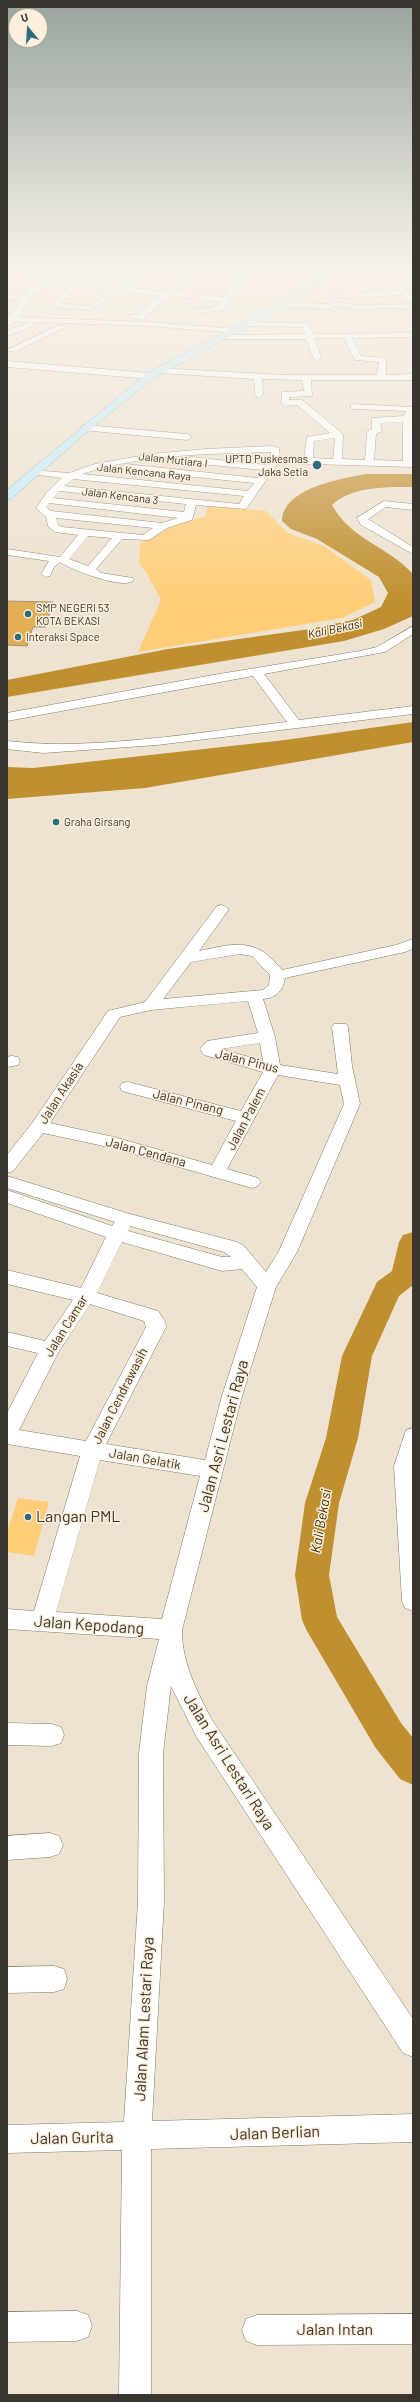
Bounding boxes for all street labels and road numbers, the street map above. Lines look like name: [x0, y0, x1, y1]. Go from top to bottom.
street label: Jalan Mutiara I: [138, 450, 208, 470]
street label: Jalan Kencana Raya: [96, 460, 192, 484]
street label: Jalan Kencana 3: [81, 485, 159, 507]
street label: Jalan Pinus: [214, 1046, 280, 1076]
street label: Jalan Akasia: [35, 1059, 87, 1127]
street label: Jalan Palem: [223, 1085, 269, 1153]
street label: Jalan Pinang: [151, 1086, 225, 1118]
street label: Jalan Cendana: [104, 1134, 188, 1170]
street label: Jalan Camar: [41, 1292, 91, 1360]
street label: Jalan Cendrawasih: [89, 1345, 151, 1447]
street label: Jalan Asri Lestari Raya: [193, 1358, 253, 1514]
street label: Jalan Gelatik: [108, 1445, 182, 1473]
street label: Jalan Kepodang: [33, 1612, 145, 1638]
street label: Jalan Asri Lestari Raya: [179, 1690, 279, 1834]
street label: Jalan Alam Lestari Raya: [130, 1936, 158, 2102]
street label: Jalan Berlian: [230, 2122, 320, 2144]
street label: Jalan Gurita: [30, 2128, 114, 2148]
street label: Jalan Intan: [297, 2320, 373, 2340]

